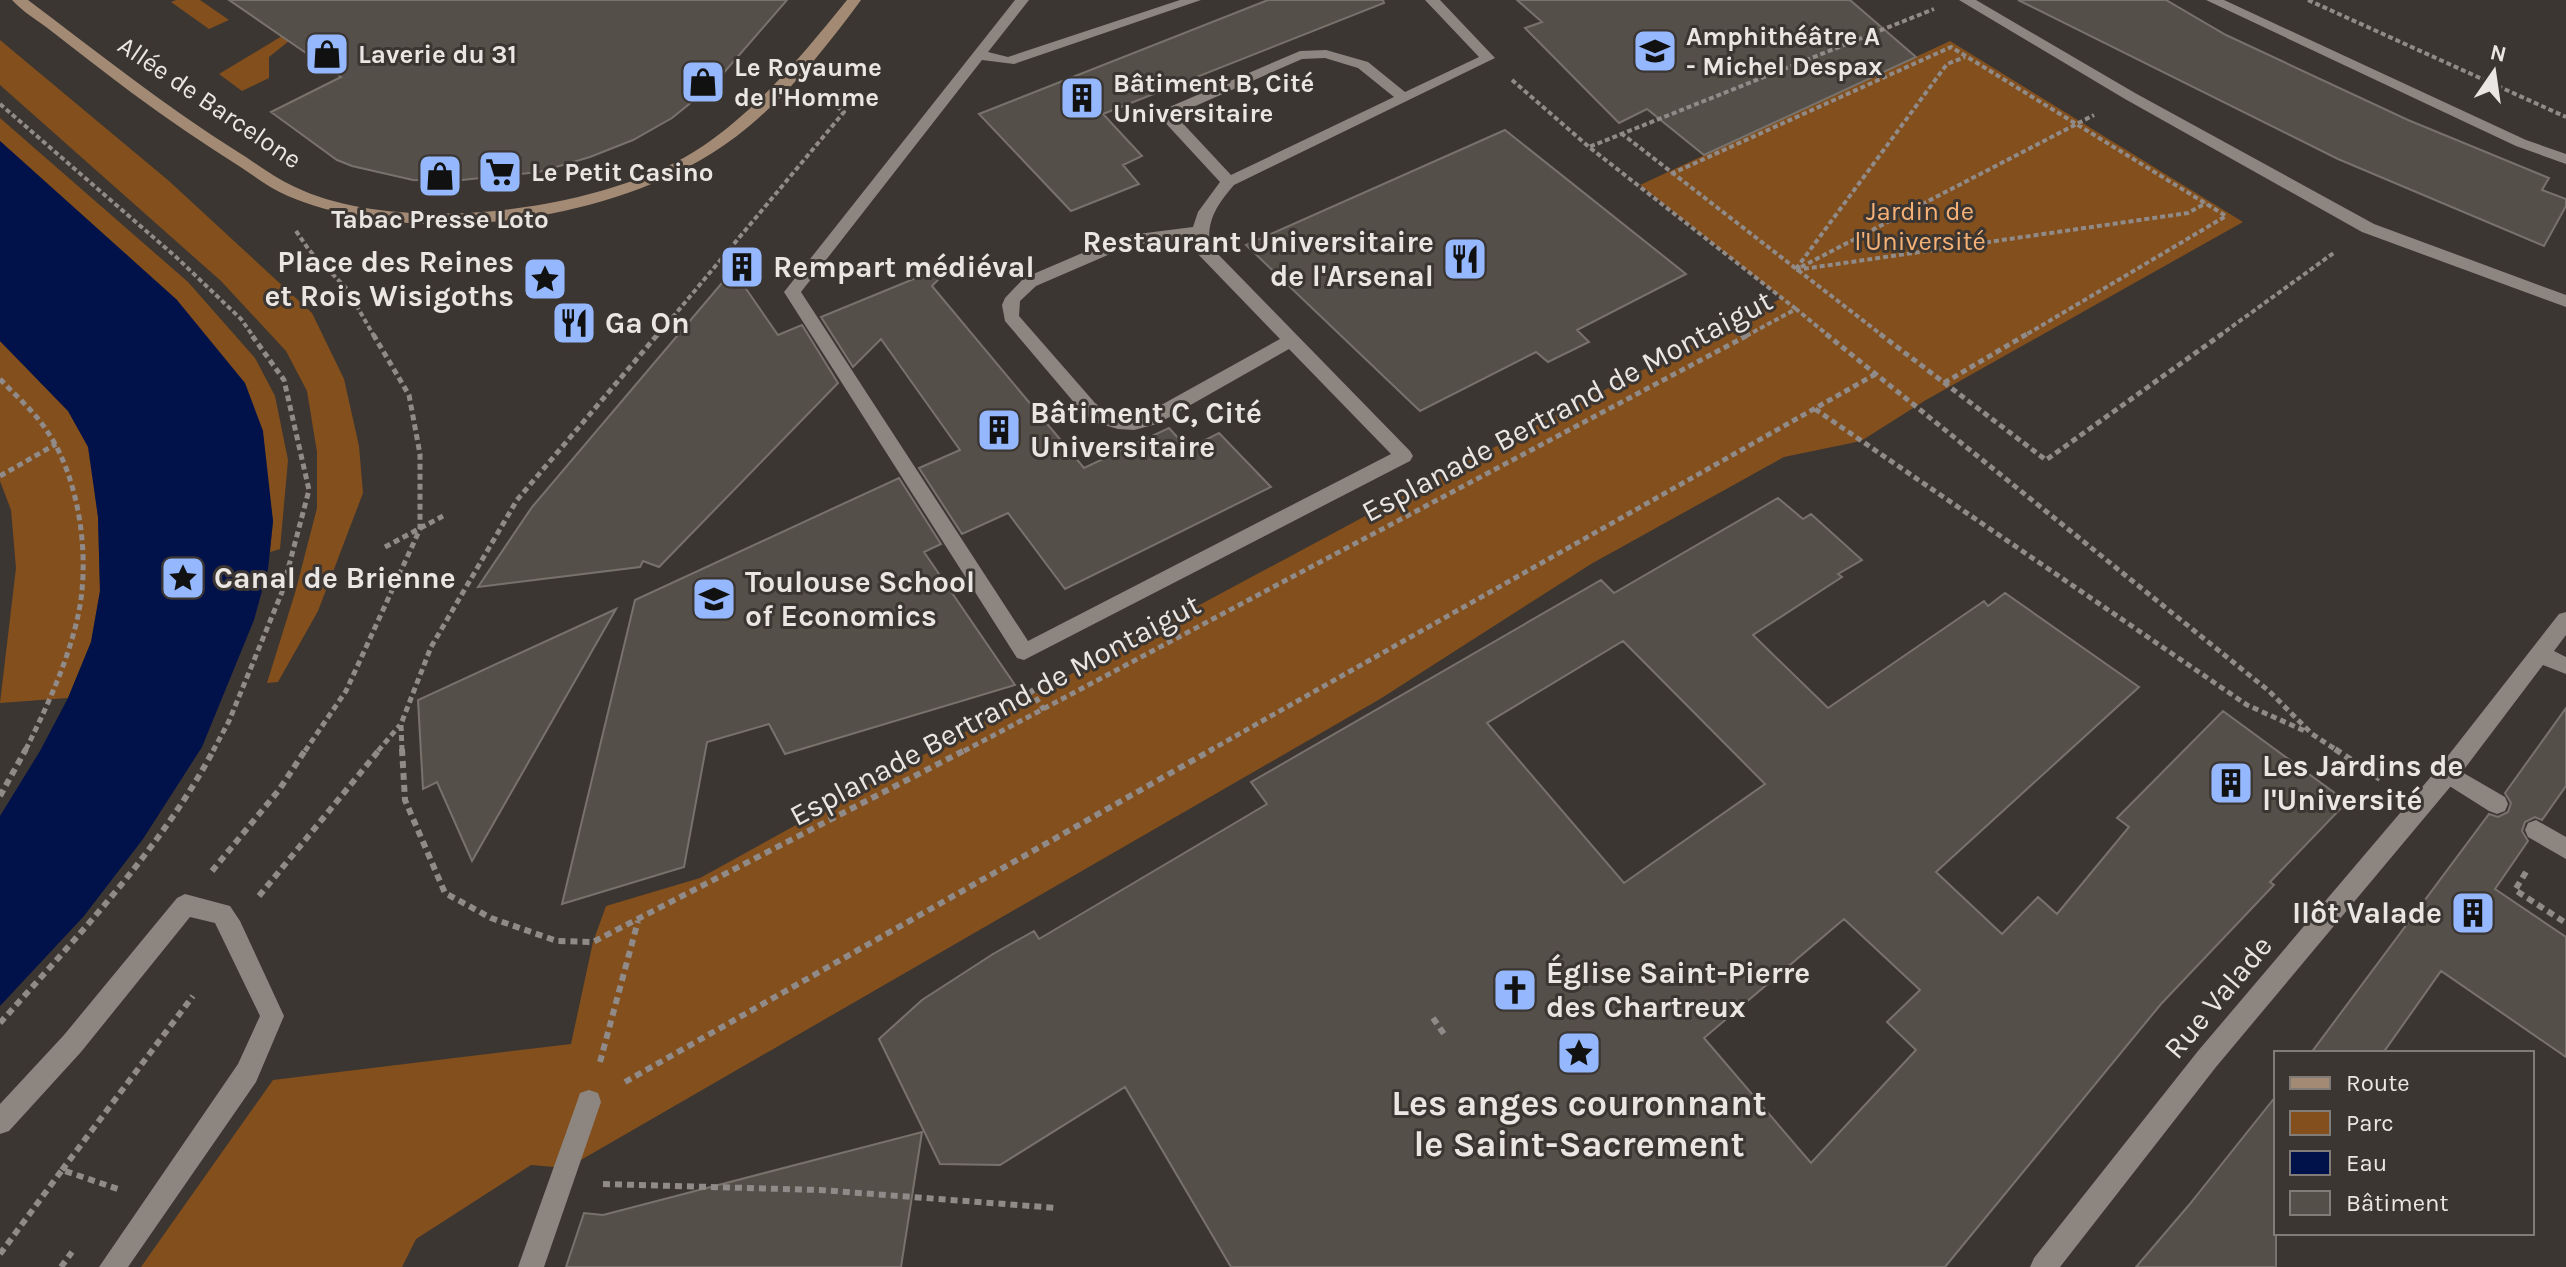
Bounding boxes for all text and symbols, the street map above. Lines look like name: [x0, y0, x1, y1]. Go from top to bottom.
place label: Amphithéâtre A - Michel Despax: [1686, 21, 1883, 82]
school or university icon: Amphithéâtre A - Michel Despax: [1631, 27, 1679, 75]
street label: Allée de Barcelone: [112, 30, 307, 175]
shop icon: Laverie du 31: [303, 30, 351, 78]
north arrow: [2454, 32, 2534, 112]
place label: Laverie du 31: [358, 39, 517, 70]
text: N: [2488, 39, 2509, 68]
place label: Le Royaume de l'Homme: [734, 52, 882, 113]
shop icon: Le Royaume de l'Homme: [679, 58, 727, 106]
place label: Bâtiment B, Cité Universitaire: [1113, 68, 1314, 129]
building icon: Bâtiment B, Cité Universitaire: [1058, 74, 1106, 122]
supermarket icon: Le Petit Casino: [476, 148, 524, 196]
shop icon: Tabac Presse Loto: [416, 152, 464, 200]
place label: Le Petit Casino: [531, 157, 714, 188]
park label: Jardin de l'Université: [1854, 196, 1986, 257]
place label: Tabac Presse Loto: [331, 204, 549, 235]
place label: Restaurant Universitaire de l'Arsenal: [1082, 224, 1434, 294]
restaurant icon: Restaurant Universitaire de l'Arsenal: [1441, 235, 1489, 283]
building icon: Rempart médiéval: [718, 243, 766, 291]
place label: Place des Reines et Rois Wisigoths: [264, 244, 514, 314]
place label: Rempart médiéval: [773, 249, 1035, 285]
place icon: Place des Reines et Rois Wisigoths: [521, 255, 569, 303]
street label: Esplanade Bertrand de Montaigut: [1356, 282, 1778, 530]
restaurant icon: Ga On: [550, 299, 598, 347]
place label: Ga On: [605, 305, 690, 341]
place label: Bâtiment C, Cité Universitaire: [1030, 395, 1262, 465]
building icon: Bâtiment C, Cité Universitaire: [975, 406, 1023, 454]
place icon: Canal de Brienne: [159, 554, 207, 602]
place label: Canal de Brienne: [214, 560, 456, 596]
place label: Toulouse School of Economics: [745, 564, 975, 634]
school or university icon: Toulouse School of Economics: [690, 575, 738, 623]
street label: Esplanade Bertrand de Montaigut: [784, 586, 1206, 834]
place label: Les Jardins de l'Université: [2262, 748, 2463, 818]
building icon: Les Jardins de l'Université: [2207, 759, 2255, 807]
building icon: Ilôt Valade: [2449, 889, 2497, 937]
place label: Ilôt Valade: [2292, 895, 2442, 931]
street label: Rue Valade: [2156, 928, 2280, 1066]
place label: Église Saint-Pierre des Chartreux: [1546, 953, 1810, 1025]
church icon: Église Saint-Pierre des Chartreux: [1491, 966, 1539, 1014]
place icon: Les anges couronnant le Saint-Sacrement: [1555, 1029, 1603, 1077]
legend: [2274, 1051, 2534, 1235]
text: Route: [2346, 1069, 2410, 1097]
place label: Les anges couronnant le Saint-Sacrement: [1391, 1082, 1767, 1165]
text: Parc: [2346, 1109, 2394, 1137]
text: Eau: [2346, 1149, 2387, 1177]
text: Bâtiment: [2346, 1189, 2449, 1217]

